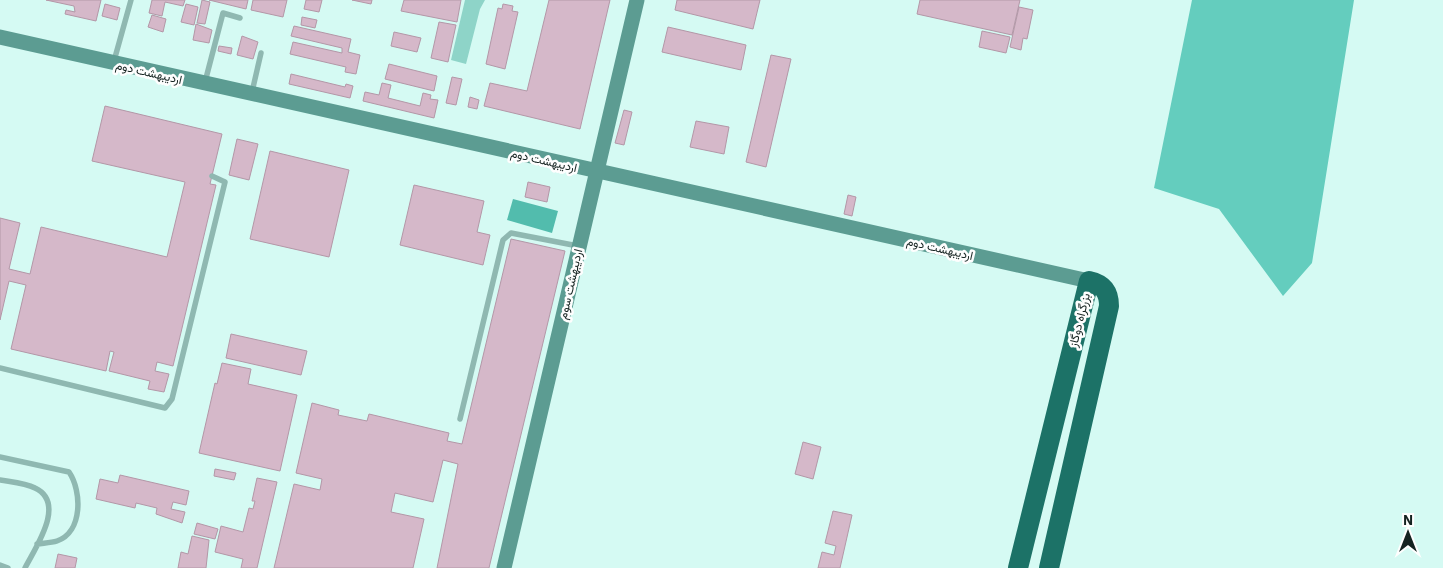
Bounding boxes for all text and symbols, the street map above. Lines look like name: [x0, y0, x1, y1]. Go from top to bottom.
street label: اردیبهشت دوم: [114, 57, 184, 88]
street label: اردیبهشت دوم: [509, 145, 579, 176]
street label: اردیبهشت دوم: [905, 233, 975, 264]
street label: اردیبهشت سوم: [555, 247, 586, 321]
street label: بزرگراه دوگاز: [1065, 292, 1094, 350]
north arrow: [1383, 508, 1433, 558]
text: N: [1403, 511, 1413, 529]

